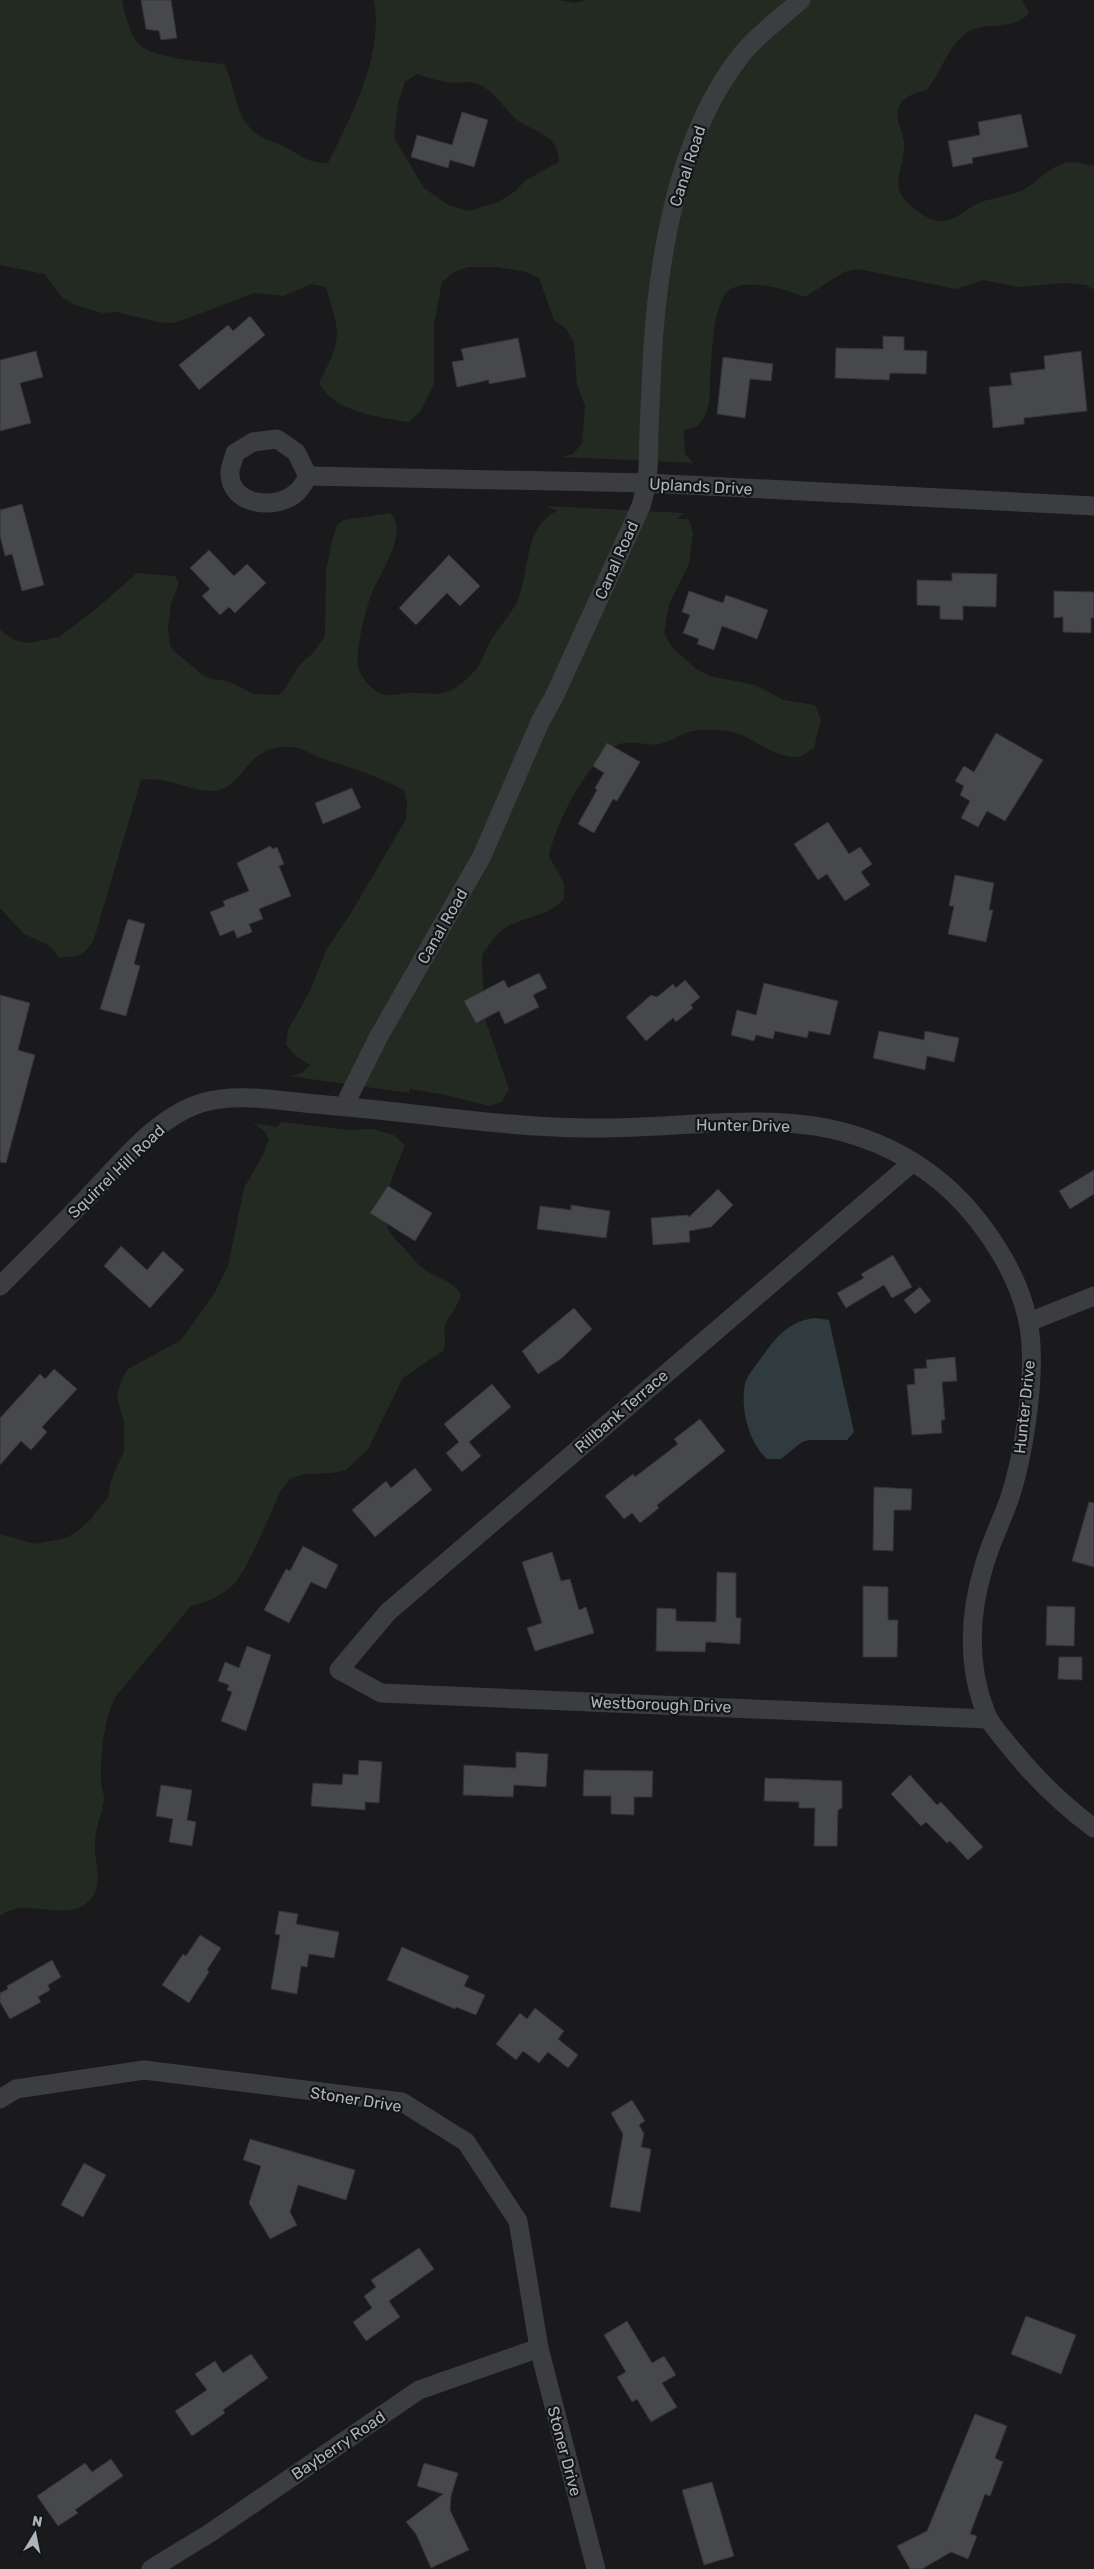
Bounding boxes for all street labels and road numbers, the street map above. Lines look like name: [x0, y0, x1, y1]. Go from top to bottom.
street label: Canal Road: [666, 123, 709, 209]
street label: Uplands Drive: [649, 474, 753, 499]
street label: Canal Road: [591, 518, 642, 602]
street label: Canal Road: [413, 885, 472, 967]
street label: Hunter Drive: [696, 1115, 790, 1136]
street label: Squirrel Hill Road: [64, 1121, 169, 1222]
street label: Hunter Drive: [1010, 1359, 1039, 1455]
street label: Rillbank Terrace: [571, 1366, 672, 1457]
street label: Westborough Drive: [590, 1693, 732, 1716]
street label: Stoner Drive: [309, 2083, 403, 2116]
street label: Stoner Drive: [543, 2404, 586, 2498]
street label: Bayberry Road: [288, 2407, 389, 2484]

